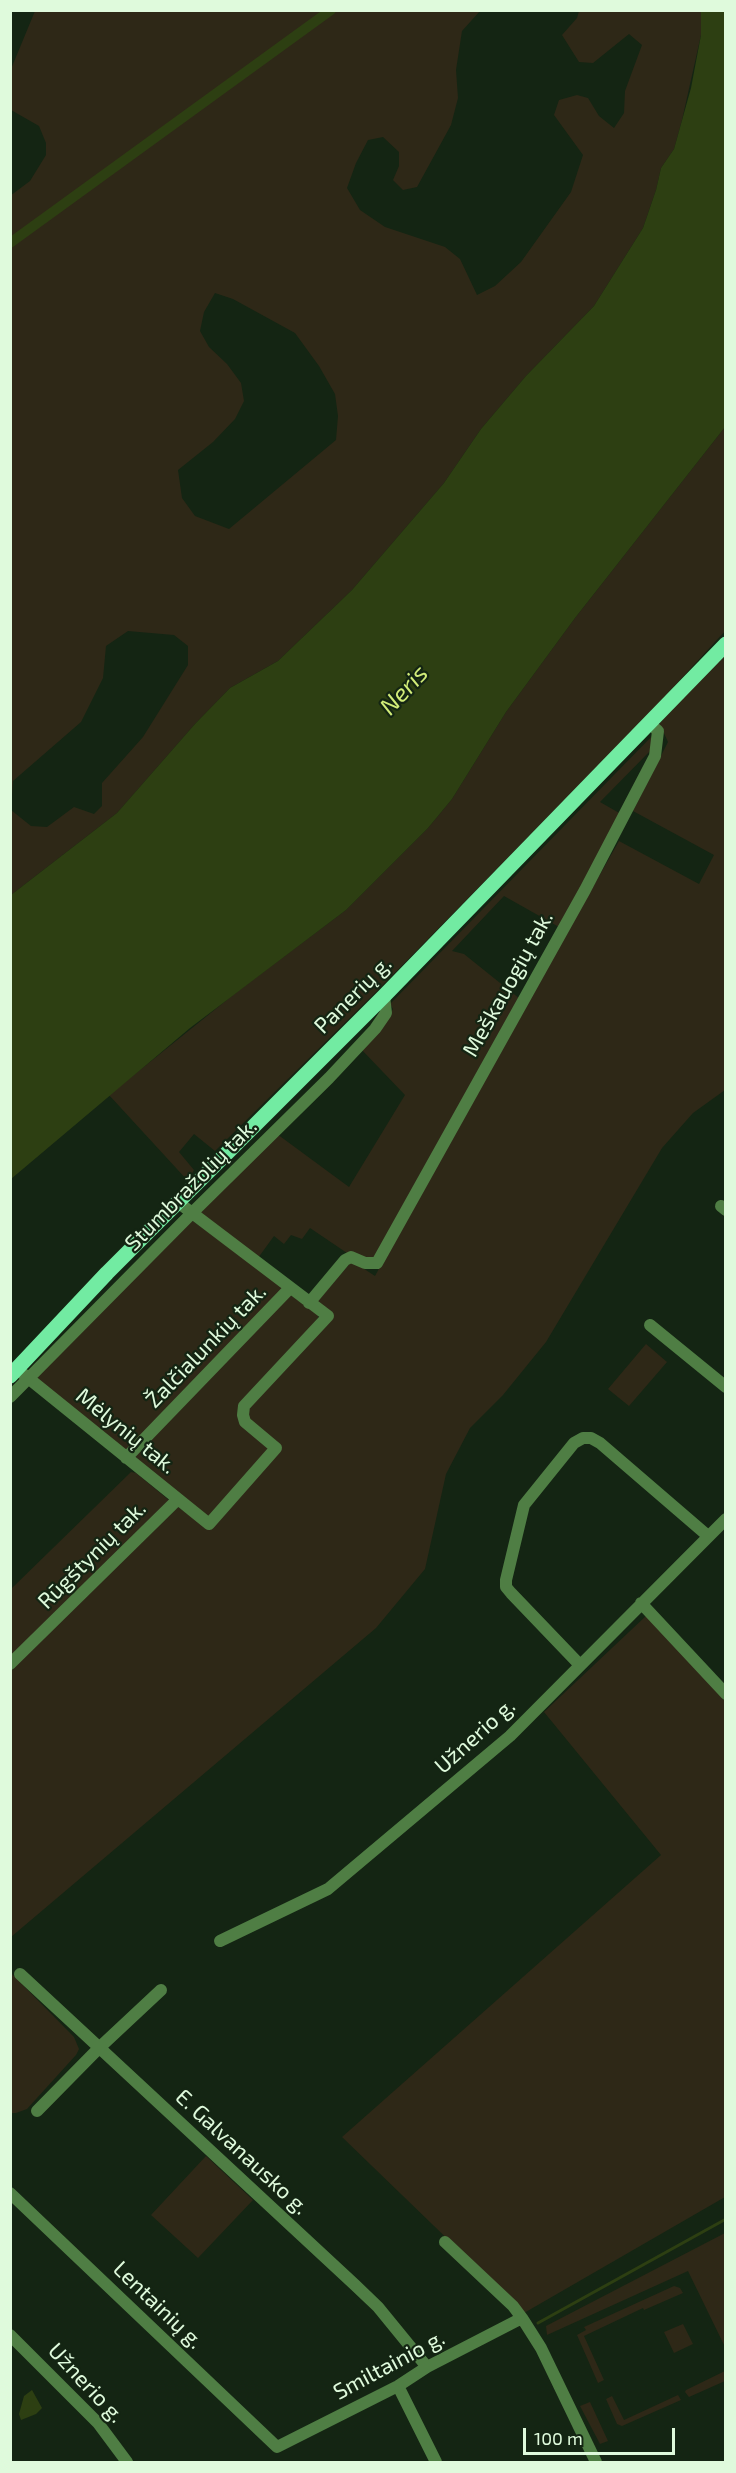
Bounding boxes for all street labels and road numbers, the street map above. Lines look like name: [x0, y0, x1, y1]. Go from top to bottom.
street label: Meškauogių tak.: [457, 907, 559, 1061]
street label: Panerių g.: [309, 951, 397, 1039]
street label: Stumbražolių tak.: [120, 1114, 262, 1256]
street label: Žalčialunkių tak.: [140, 1279, 272, 1413]
street label: Mėlynių tak.: [71, 1383, 181, 1479]
street label: Rūgštynių tak.: [32, 1495, 152, 1615]
street label: Užnerio g.: [429, 1693, 521, 1779]
street label: E. Galvanausko g.: [170, 2084, 314, 2220]
street label: Lentainių g.: [108, 2256, 208, 2354]
street label: Smiltainio g.: [329, 2325, 449, 2405]
street label: Užnerio g.: [42, 2338, 130, 2428]

